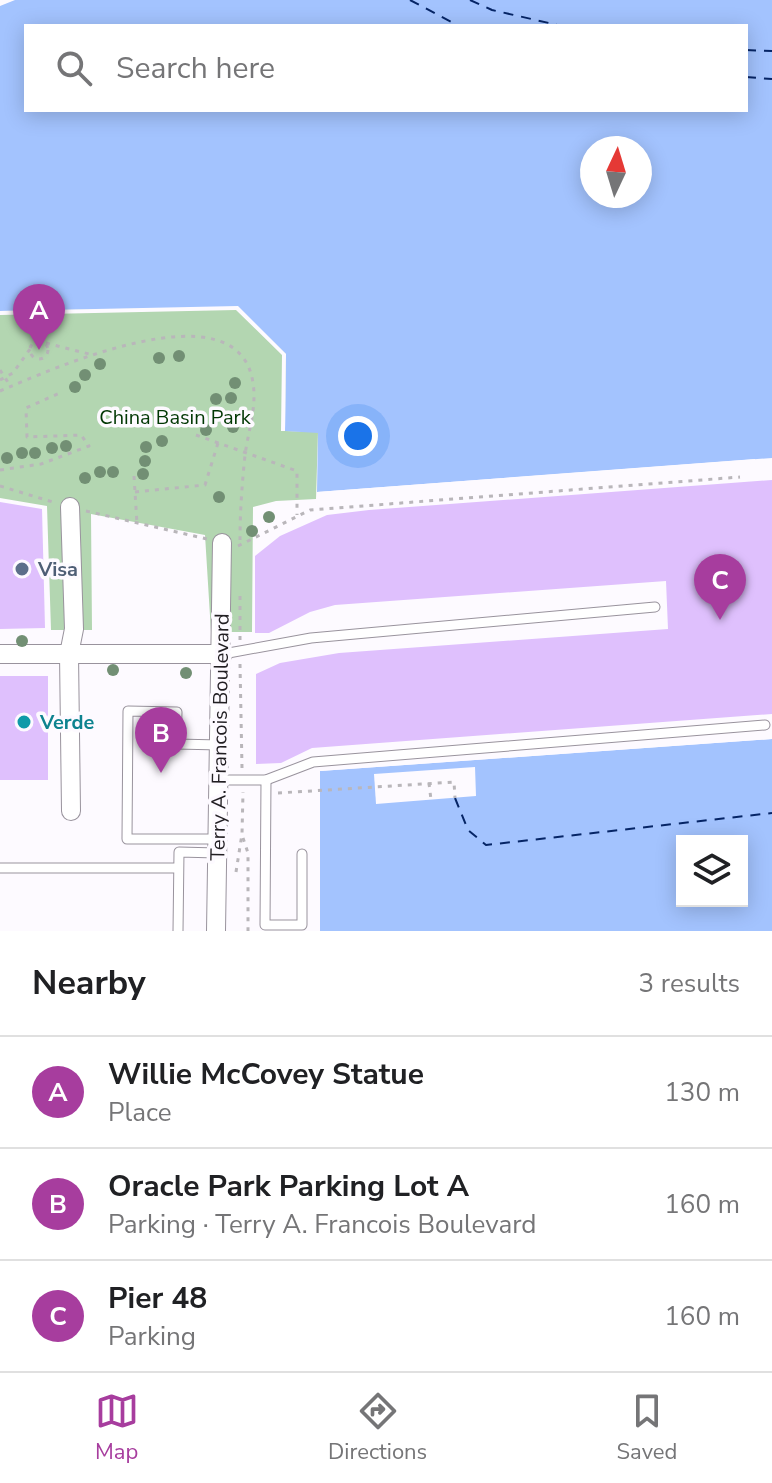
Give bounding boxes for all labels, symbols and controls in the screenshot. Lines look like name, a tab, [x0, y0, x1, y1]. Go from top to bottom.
search box	[24, 24, 748, 112]
icon: search	[52, 46, 96, 90]
text: Search here	[116, 48, 275, 89]
north arrow	[580, 136, 652, 208]
pin: A	[13, 284, 65, 350]
park label: China Basin Park	[99, 404, 252, 431]
your location	[338, 416, 378, 456]
pin: C	[694, 554, 746, 620]
place label: Visa	[37, 556, 78, 583]
marker: Visa	[13, 560, 31, 578]
street label: Terry A. Francois Boulevard	[204, 613, 236, 861]
pin: B	[135, 707, 187, 773]
place label: Verde	[39, 709, 95, 736]
marker: Verde	[15, 713, 33, 731]
map controls	[676, 835, 748, 907]
button: layers	[676, 835, 748, 907]
text: Nearby	[32, 960, 146, 1006]
text: 3 results	[639, 966, 740, 1001]
text: Willie McCovey Statue	[108, 1054, 424, 1095]
text: A	[48, 1075, 68, 1110]
text: 130 m	[664, 1075, 740, 1110]
text: Place	[108, 1095, 172, 1130]
text: Oracle Park Parking Lot A	[108, 1166, 469, 1207]
text: B	[49, 1187, 67, 1222]
text: 160 m	[664, 1187, 740, 1222]
text: Parking · Terry A. Francois Boulevard	[108, 1207, 537, 1242]
text: Pier 48	[108, 1278, 207, 1319]
text: C	[49, 1299, 67, 1334]
text: 160 m	[664, 1299, 740, 1334]
text: Parking	[108, 1319, 196, 1354]
tab: Map	[95, 1389, 139, 1467]
tab: Directions	[328, 1389, 427, 1467]
tab: Saved	[617, 1389, 677, 1467]

